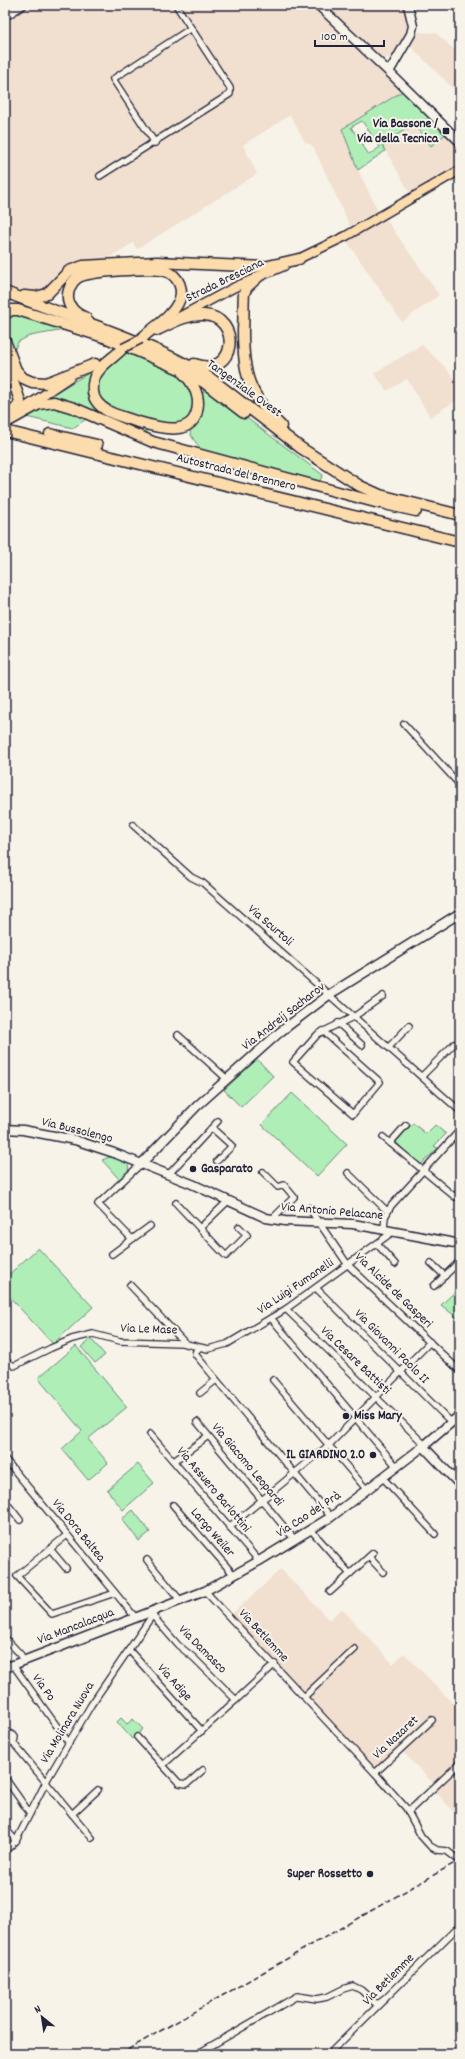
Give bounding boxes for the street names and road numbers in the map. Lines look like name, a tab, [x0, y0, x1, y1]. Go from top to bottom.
street label: Strada Bresciana	[183, 254, 268, 308]
street label: Tangenziale Ovest	[202, 355, 286, 423]
street label: Autostrada del Brennero	[174, 449, 298, 497]
street label: Via Scurtoli	[243, 901, 298, 952]
street label: Via Andreij Sacharov	[238, 978, 330, 1056]
street label: Via Bussolengo	[40, 1113, 115, 1149]
street label: Via Antonio Pelacane	[280, 1198, 384, 1226]
street label: Via Alcide de Gasperi	[350, 1249, 437, 1334]
street label: Via Luigi Fumanelli	[254, 1254, 339, 1320]
street label: Via Giovanni Paolo II	[349, 1305, 433, 1389]
street label: Via Le Mase	[120, 1320, 178, 1340]
street label: Via Cesare Battisti	[315, 1322, 395, 1400]
street label: Via Giacomo Leopardi	[206, 1419, 288, 1511]
street label: Via Assuero Barlottini	[171, 1443, 255, 1538]
street label: Via Cao del Prà	[273, 1487, 346, 1543]
street label: Via Dora Baltea	[47, 1495, 110, 1567]
street label: Largo Weiler	[185, 1504, 239, 1562]
street label: Via Mancalacqua	[35, 1603, 118, 1650]
street label: Via Betlemme	[233, 1605, 293, 1667]
street label: Via Damasco	[173, 1621, 231, 1679]
street label: Via Adige	[152, 1660, 196, 1706]
street label: Via Po	[27, 1671, 59, 1706]
street label: Via Molinara Nuova	[36, 1678, 100, 1767]
street label: Via Nazaret	[369, 1712, 423, 1764]
street label: Via Betlemme	[359, 1949, 420, 2010]

